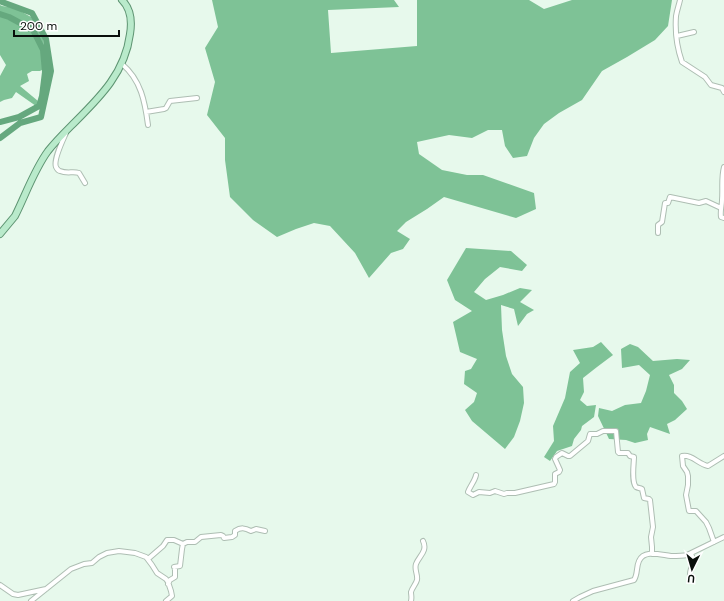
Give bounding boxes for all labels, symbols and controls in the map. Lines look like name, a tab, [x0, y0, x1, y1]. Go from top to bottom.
scale bar	[14, 12, 119, 38]
text: 200 m	[20, 18, 57, 34]
north arrow	[672, 549, 712, 589]
text: U	[687, 572, 695, 586]

